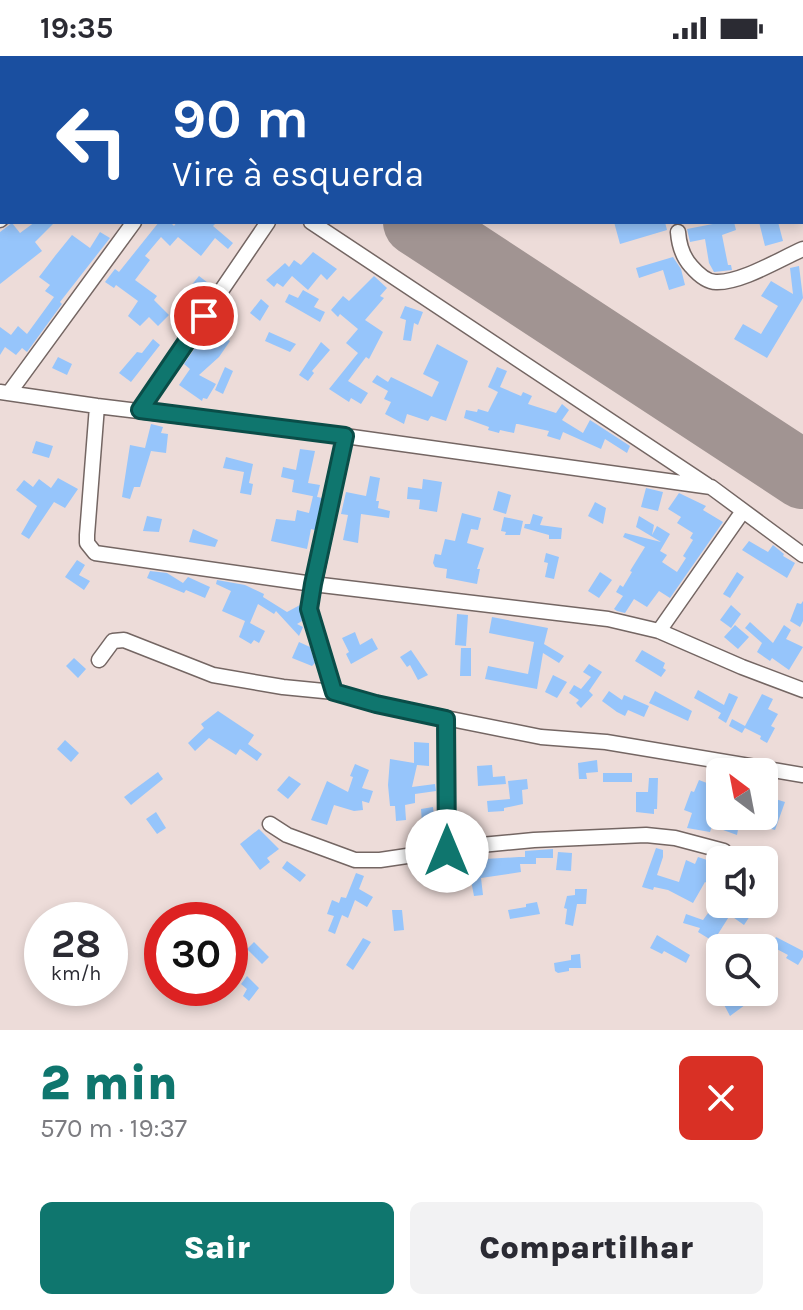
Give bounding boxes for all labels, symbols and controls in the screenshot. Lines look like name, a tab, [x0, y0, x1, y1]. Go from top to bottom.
text: 19:35	[40, 10, 113, 46]
text: 90 m	[172, 86, 309, 151]
icon: left	[40, 88, 144, 192]
text: Vire à esquerda	[172, 153, 424, 195]
pin	[170, 282, 238, 350]
icon: arrive	[182, 294, 226, 338]
north arrow	[706, 758, 778, 830]
map controls	[706, 758, 778, 1006]
position arrow	[405, 809, 489, 893]
button: sound	[706, 846, 778, 918]
speed limit sign: 30	[144, 902, 248, 1006]
text: 28	[51, 920, 101, 967]
button: search	[706, 934, 778, 1006]
text: km/h	[51, 962, 101, 985]
text: 2 min	[40, 1055, 178, 1111]
button: close	[679, 1056, 763, 1140]
text: 570 m · 19:37	[40, 1113, 187, 1144]
button: Sair	[40, 1202, 394, 1294]
button: Compartilhar	[410, 1202, 763, 1294]

